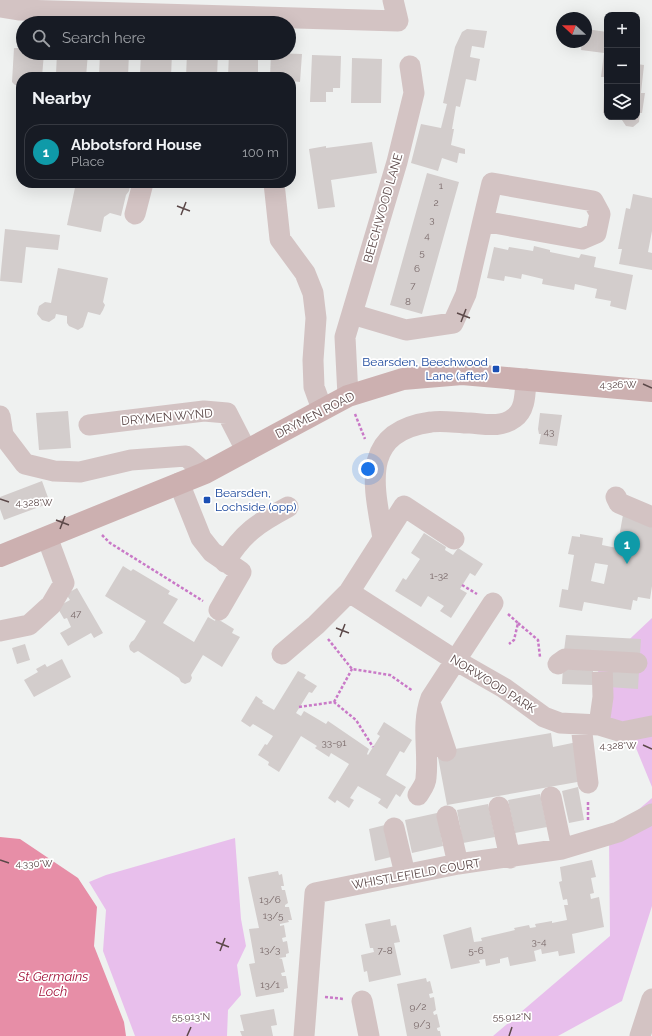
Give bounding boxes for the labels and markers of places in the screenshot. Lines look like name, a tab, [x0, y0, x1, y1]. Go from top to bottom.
place label: Bearsden, Beechwood Lane (after)	[362, 355, 488, 383]
marker: Bearsden, Beechwood Lane (after)	[491, 364, 501, 374]
place label: Bearsden, Lochside (opp)	[215, 486, 296, 514]
marker: Bearsden, Lochside (opp)	[202, 495, 212, 505]
pin: 1	[614, 531, 640, 564]

